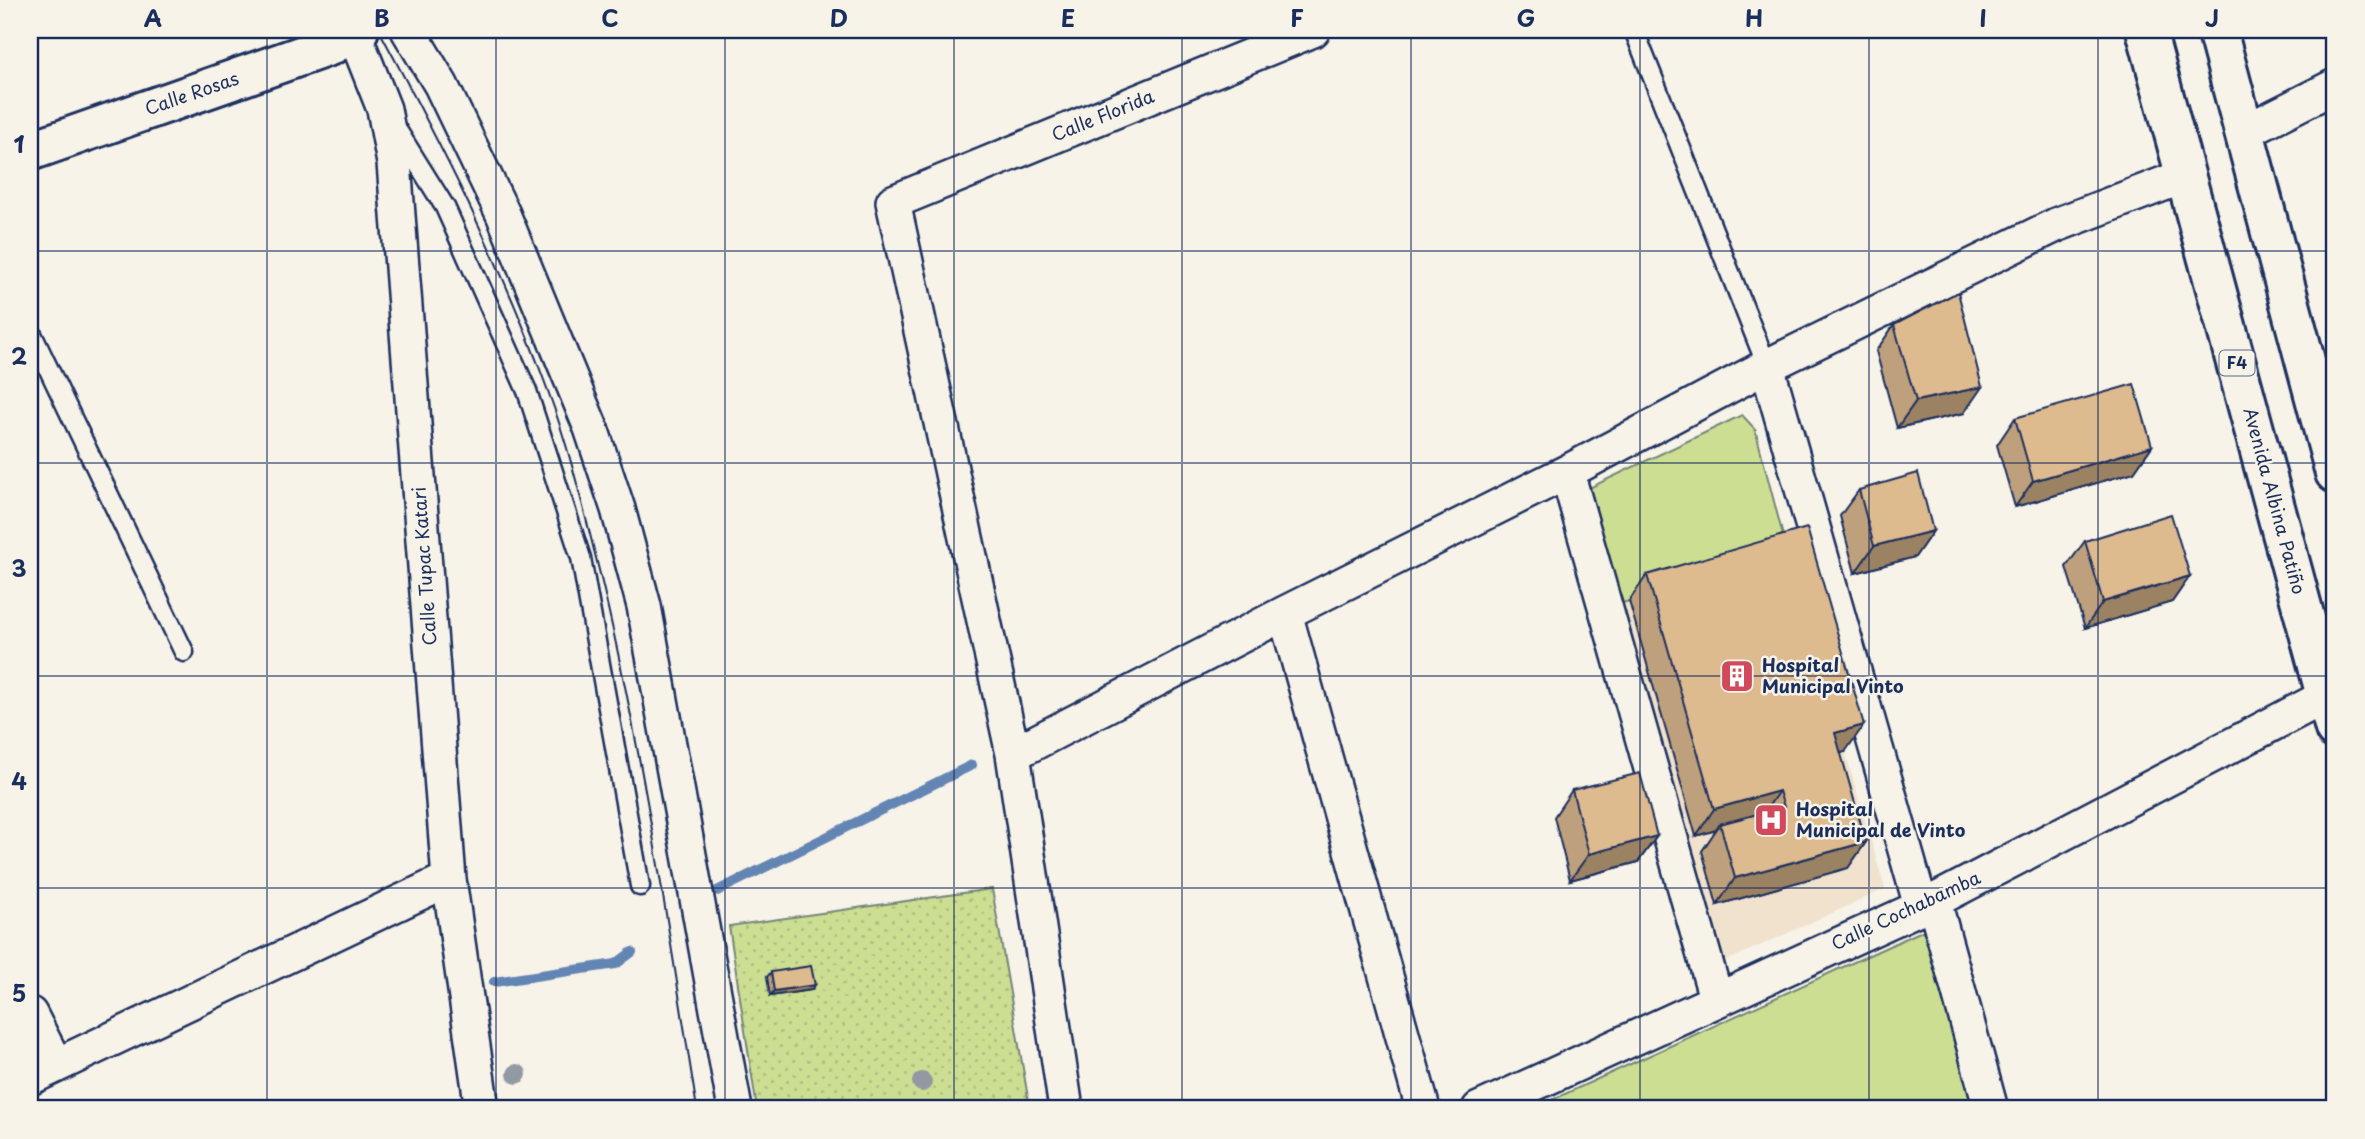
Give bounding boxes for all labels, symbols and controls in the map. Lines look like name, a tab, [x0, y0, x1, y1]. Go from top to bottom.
text: A	[144, 0, 162, 35]
text: B	[374, 0, 390, 35]
text: C	[601, 0, 619, 35]
text: D	[830, 0, 848, 35]
text: E	[1061, 0, 1075, 35]
text: F	[1290, 0, 1304, 35]
text: G	[1517, 0, 1535, 35]
text: H	[1745, 0, 1763, 35]
text: I	[1979, 0, 1987, 35]
text: J	[2205, 0, 2219, 35]
street label: Calle Rosas	[141, 64, 242, 121]
street label: Calle Florida	[1047, 82, 1158, 147]
text: 1	[14, 126, 25, 161]
text: 2	[11, 338, 27, 373]
road number: F4	[2220, 350, 2254, 376]
street label: Avenida Albina Patiño	[2238, 404, 2313, 597]
street label: Calle Tupac Katari	[404, 486, 443, 646]
text: 3	[11, 550, 27, 585]
place label: Hospital Municipal Vinto	[1762, 651, 1904, 699]
building icon: Hospital Municipal Vinto	[1718, 657, 1756, 695]
text: 4	[11, 763, 27, 798]
place label: Hospital Municipal de Vinto	[1796, 795, 1966, 843]
hospital icon: Hospital Municipal de Vinto	[1752, 801, 1790, 839]
street label: Calle Cochabamba	[1826, 863, 1985, 956]
text: 5	[12, 975, 26, 1010]

